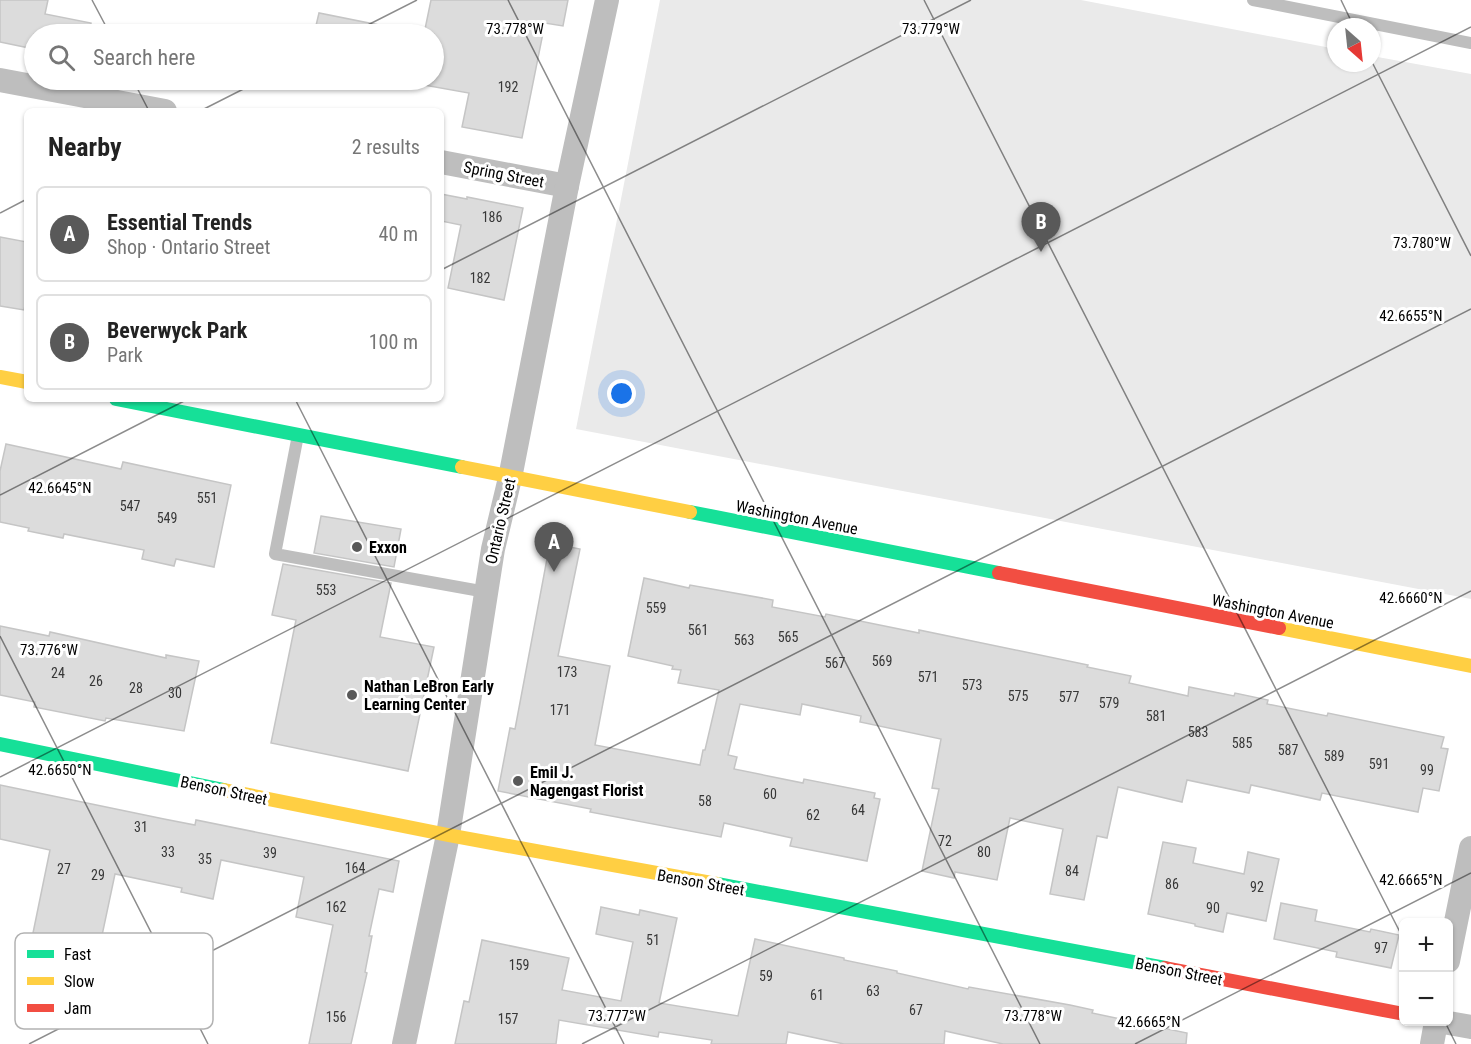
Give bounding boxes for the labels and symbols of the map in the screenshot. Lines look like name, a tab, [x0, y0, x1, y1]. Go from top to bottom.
north arrow	[1327, 18, 1381, 72]
text: 73.778°W	[486, 20, 545, 38]
text: 73.779°W	[902, 20, 961, 38]
house number: 192	[498, 79, 518, 95]
street label: Spring Street	[462, 157, 546, 192]
pin: B	[1022, 202, 1060, 252]
house number: 186	[482, 209, 502, 225]
text: 73.780°W	[1393, 234, 1452, 252]
house number: 182	[470, 270, 490, 286]
text: 42.6655°N	[1379, 307, 1443, 325]
your location	[607, 379, 636, 408]
street label: Ontario Street	[481, 476, 520, 566]
text: 42.6645°N	[28, 479, 92, 497]
house number: 551	[197, 490, 217, 506]
street label: Washington Avenue	[734, 496, 860, 539]
house number: 547	[120, 498, 140, 514]
house number: 549	[157, 510, 177, 526]
pin: A	[534, 522, 574, 572]
place label: Exxon	[369, 538, 407, 557]
marker: Exxon	[350, 540, 364, 554]
house number: 553	[316, 582, 336, 598]
text: 42.6660°N	[1379, 589, 1443, 607]
street label: Washington Avenue	[1210, 590, 1336, 633]
house number: 559	[646, 600, 666, 616]
house number: 561	[688, 622, 708, 638]
house number: 565	[778, 629, 798, 645]
house number: 563	[734, 632, 754, 648]
text: 73.776°W	[20, 641, 79, 659]
house number: 569	[872, 653, 892, 669]
house number: 567	[825, 655, 845, 671]
house number: 173	[557, 664, 577, 680]
house number: 24	[51, 665, 65, 681]
house number: 571	[918, 669, 938, 685]
house number: 26	[89, 673, 103, 689]
place label: Nathan LeBron Early Learning Center	[364, 677, 494, 714]
house number: 573	[962, 677, 982, 693]
house number: 28	[129, 680, 143, 696]
house number: 30	[168, 685, 182, 701]
marker: Nathan LeBron Early Learning Center	[345, 688, 359, 702]
house number: 575	[1008, 688, 1028, 704]
house number: 577	[1059, 689, 1079, 705]
house number: 579	[1099, 695, 1119, 711]
house number: 171	[550, 702, 570, 718]
house number: 581	[1146, 708, 1166, 724]
house number: 583	[1188, 724, 1208, 740]
house number: 585	[1232, 735, 1252, 751]
house number: 587	[1278, 742, 1298, 758]
house number: 589	[1324, 748, 1344, 764]
house number: 591	[1369, 756, 1389, 772]
text: 42.6650°N	[28, 761, 92, 779]
house number: 99	[1420, 762, 1434, 778]
place label: Emil J. Nagengast Florist	[530, 763, 644, 800]
street label: Benson Street	[179, 772, 269, 809]
marker: Emil J. Nagengast Florist	[511, 774, 525, 788]
house number: 60	[763, 786, 777, 802]
house number: 58	[698, 793, 712, 809]
house number: 64	[851, 802, 865, 818]
house number: 62	[806, 807, 820, 823]
house number: 31	[134, 819, 148, 835]
house number: 72	[938, 833, 952, 849]
house number: 33	[161, 844, 175, 860]
house number: 80	[977, 844, 991, 860]
house number: 39	[263, 845, 277, 861]
house number: 35	[198, 851, 212, 867]
house number: 164	[345, 860, 365, 876]
house number: 27	[57, 861, 71, 877]
house number: 84	[1065, 863, 1079, 879]
street label: Benson Street	[656, 865, 746, 900]
house number: 29	[91, 867, 105, 883]
text: 42.6665°N	[1379, 871, 1443, 889]
house number: 86	[1165, 876, 1179, 892]
house number: 92	[1250, 879, 1264, 895]
house number: 162	[326, 899, 346, 915]
house number: 90	[1206, 900, 1220, 916]
house number: 51	[646, 932, 660, 948]
legend	[15, 933, 213, 1029]
house number: 97	[1374, 940, 1388, 956]
text: Fast	[64, 945, 91, 964]
street label: Benson Street	[1134, 954, 1224, 989]
house number: 159	[509, 957, 529, 973]
house number: 59	[759, 968, 773, 984]
text: Slow	[64, 972, 94, 991]
house number: 63	[866, 983, 880, 999]
house number: 61	[810, 987, 824, 1003]
text: Jam	[64, 999, 91, 1018]
house number: 67	[909, 1002, 923, 1018]
text: 73.777°W	[588, 1007, 647, 1025]
text: 73.778°W	[1004, 1007, 1063, 1025]
house number: 156	[326, 1009, 346, 1025]
house number: 157	[498, 1011, 518, 1027]
text: 42.6665°N	[1117, 1013, 1181, 1031]

